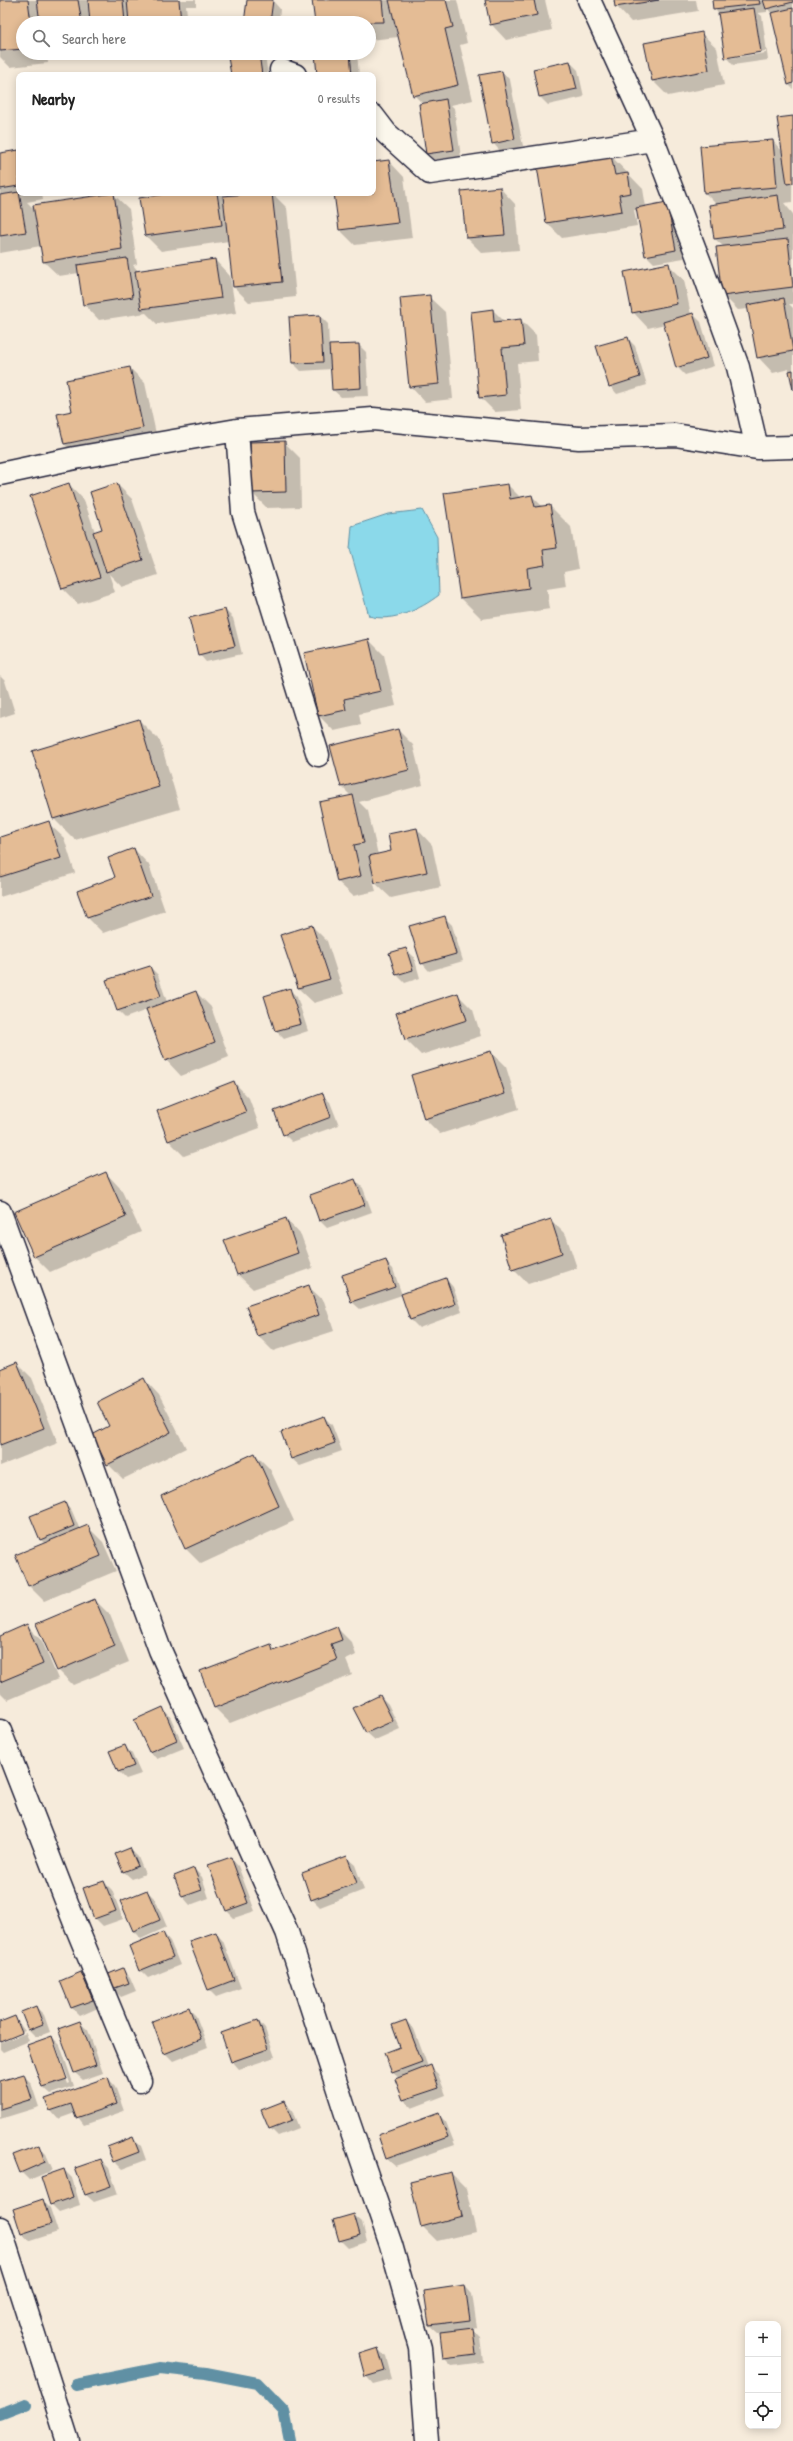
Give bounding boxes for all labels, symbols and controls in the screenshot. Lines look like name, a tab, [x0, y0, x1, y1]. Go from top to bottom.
search box	[16, 16, 376, 60]
icon: search	[30, 27, 52, 49]
text: Search here	[62, 28, 126, 49]
text: Nearby	[32, 87, 75, 110]
text: 0 results	[318, 89, 360, 107]
map controls	[745, 2321, 781, 2429]
button: +	[745, 2321, 781, 2357]
button: −	[745, 2357, 781, 2393]
button: locate	[745, 2393, 781, 2429]

